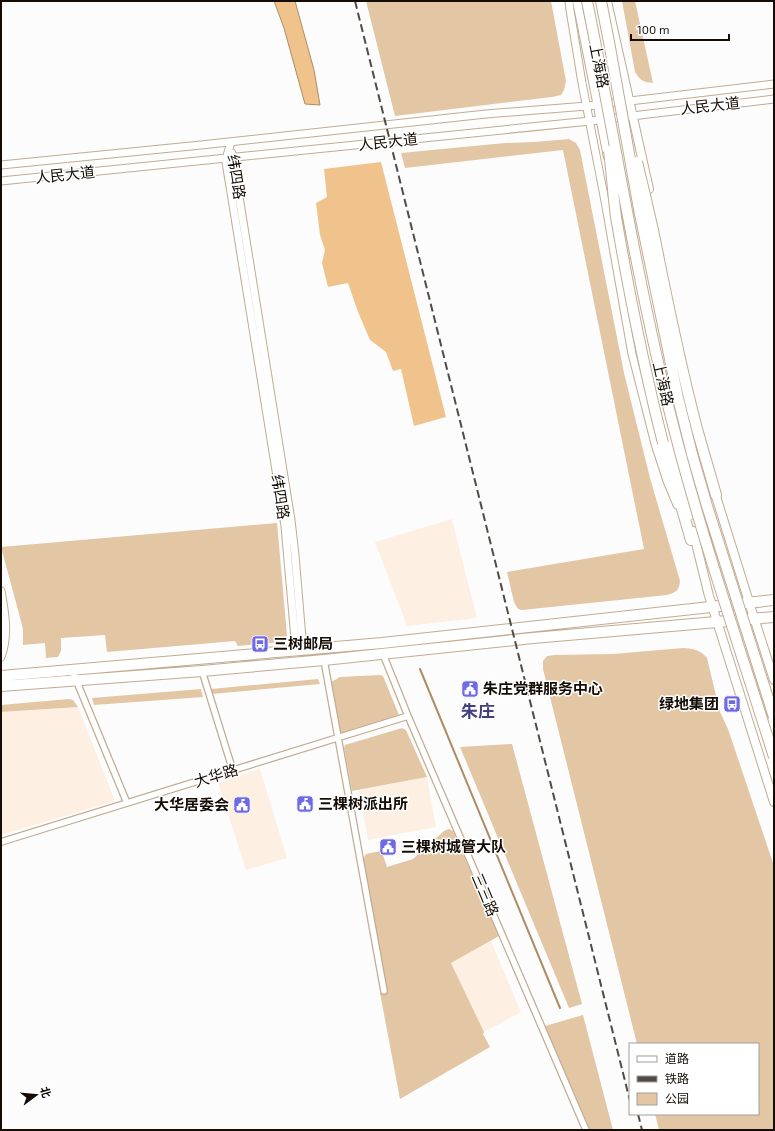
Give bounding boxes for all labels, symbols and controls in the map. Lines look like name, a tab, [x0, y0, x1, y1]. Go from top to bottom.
scale bar	[631, 16, 729, 42]
text: 100 m	[637, 22, 669, 36]
street label: 上海路	[587, 42, 613, 90]
street label: 人民大道	[679, 93, 741, 117]
street label: 人民大道	[357, 129, 419, 153]
street label: 纬四路	[225, 153, 249, 200]
street label: 人民大道	[34, 162, 96, 186]
street label: 上海路	[650, 360, 678, 408]
street label: 纬四路	[269, 473, 293, 520]
bus stop icon: 三树邮局	[250, 634, 270, 654]
place label: 三树邮局	[273, 634, 333, 652]
public building icon: 朱庄党群服务中心	[460, 679, 480, 699]
place label: 朱庄党群服务中心	[483, 679, 603, 697]
place label: 绿地集团	[659, 694, 719, 712]
bus stop icon: 绿地集团	[722, 694, 742, 714]
district label: 朱庄	[461, 700, 495, 720]
street label: 大华路	[192, 760, 240, 790]
public building icon: 三棵树派出所	[295, 794, 315, 814]
place label: 三棵树派出所	[318, 794, 408, 812]
place label: 大华居委会	[154, 795, 229, 813]
public building icon: 大华居委会	[232, 795, 252, 815]
public building icon: 三棵树城管大队	[378, 837, 398, 857]
place label: 三棵树城管大队	[401, 837, 506, 855]
street label: 三三路	[469, 870, 503, 919]
legend	[629, 1043, 759, 1115]
text: 道路	[665, 1051, 689, 1065]
text: 铁路	[665, 1071, 689, 1085]
north arrow	[16, 1075, 56, 1115]
text: 北	[38, 1085, 54, 1099]
text: 公园	[665, 1091, 689, 1105]

